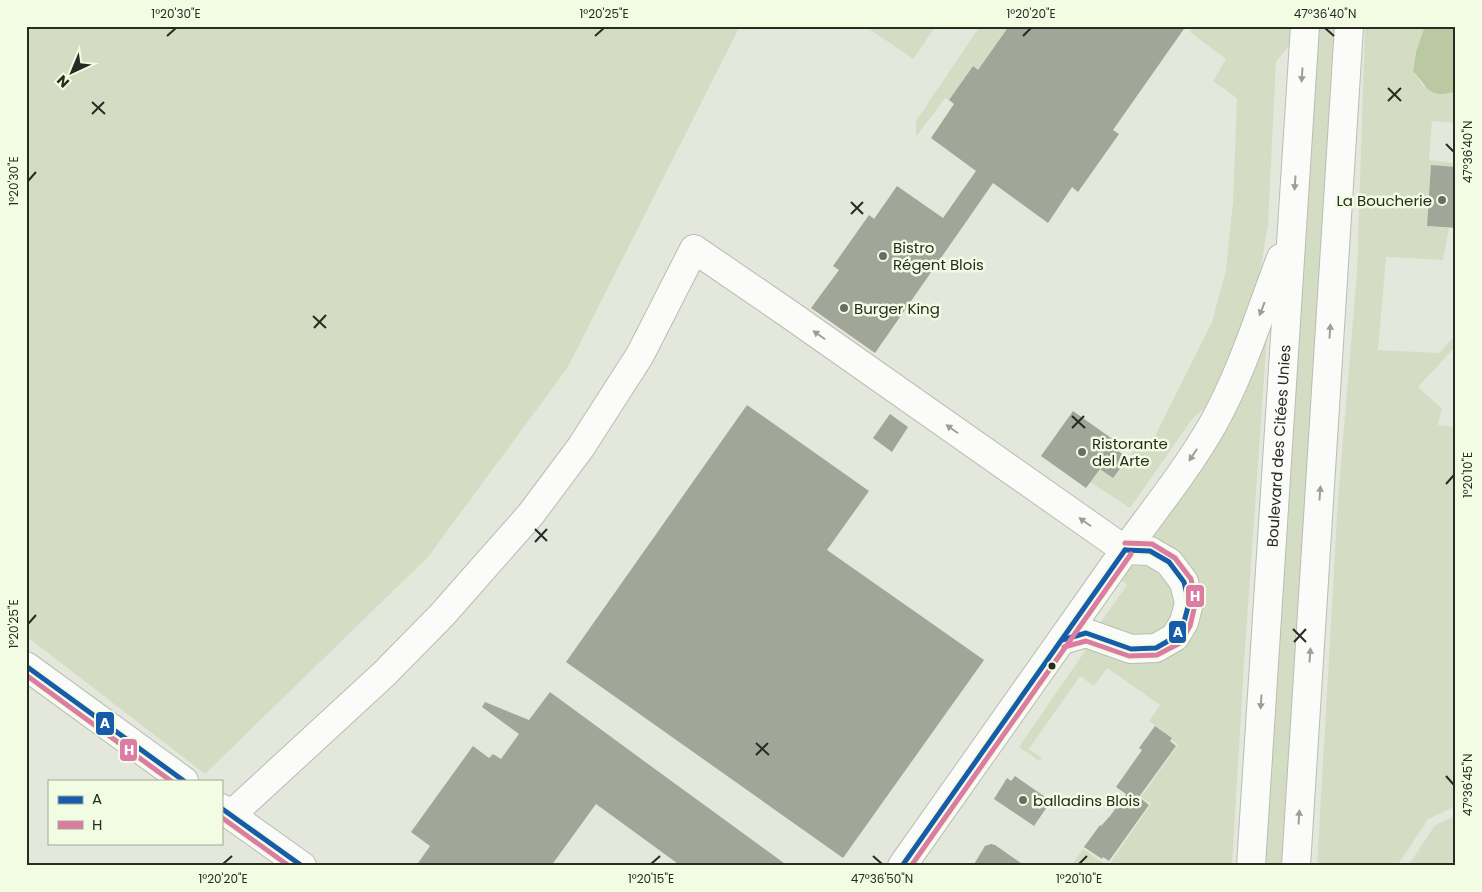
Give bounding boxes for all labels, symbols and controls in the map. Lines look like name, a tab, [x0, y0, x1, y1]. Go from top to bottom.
text: 1°20'30"E	[151, 5, 201, 22]
text: 1°20'25"E	[579, 5, 629, 22]
text: 1°20'20"E	[1006, 5, 1056, 22]
text: 47°36'40"N	[1294, 5, 1356, 22]
north arrow	[48, 48, 98, 98]
one-way arrow	[1298, 67, 1306, 83]
text: N	[52, 71, 74, 92]
text: 47°36'40"N	[1459, 121, 1476, 183]
text: 1°20'30"E	[5, 156, 22, 206]
one-way arrow	[1290, 175, 1298, 191]
place label: La Boucherie	[1336, 190, 1432, 211]
marker: La Boucherie	[1436, 194, 1448, 206]
place label: Bistro Régent Blois	[893, 237, 984, 275]
marker: Bistro Régent Blois	[877, 250, 889, 262]
place label: Burger King	[854, 298, 940, 319]
marker: Burger King	[838, 302, 850, 314]
one-way arrow	[1258, 302, 1266, 317]
one-way arrow	[1327, 322, 1335, 338]
one-way arrow	[812, 330, 826, 340]
street label: Boulevard des Citées Unies	[1261, 344, 1295, 548]
one-way arrow	[945, 424, 958, 434]
place label: Ristorante del Arte	[1092, 433, 1168, 471]
marker: Ristorante del Arte	[1076, 446, 1088, 458]
one-way arrow	[1188, 449, 1197, 462]
text: 1°20'10"E	[1459, 452, 1476, 498]
one-way arrow	[1316, 484, 1324, 500]
one-way arrow	[1078, 517, 1092, 527]
line badge: H	[1185, 584, 1205, 608]
text: H	[1190, 586, 1200, 606]
text: 1°20'25"E	[5, 599, 22, 649]
line badge: A	[1168, 620, 1187, 644]
text: A	[1173, 622, 1184, 642]
one-way arrow	[1306, 647, 1314, 663]
unlabelled marker	[1047, 661, 1057, 671]
one-way arrow	[1257, 694, 1265, 710]
line badge: A	[95, 711, 115, 736]
text: A	[100, 713, 111, 733]
line badge: H	[119, 738, 138, 762]
text: H	[124, 740, 134, 760]
text: 47°36'45"N	[1459, 754, 1476, 816]
legend	[48, 780, 222, 844]
text: A	[92, 788, 102, 809]
place label: balladins Blois	[1033, 790, 1140, 811]
marker: balladins Blois	[1017, 794, 1029, 806]
one-way arrow	[1296, 809, 1304, 825]
text: H	[92, 814, 102, 835]
text: 1°20'20"E	[198, 870, 248, 887]
text: 1°20'15"E	[628, 870, 674, 887]
text: 47°36'50"N	[851, 870, 913, 887]
text: 1°20'10"E	[1056, 870, 1102, 887]

